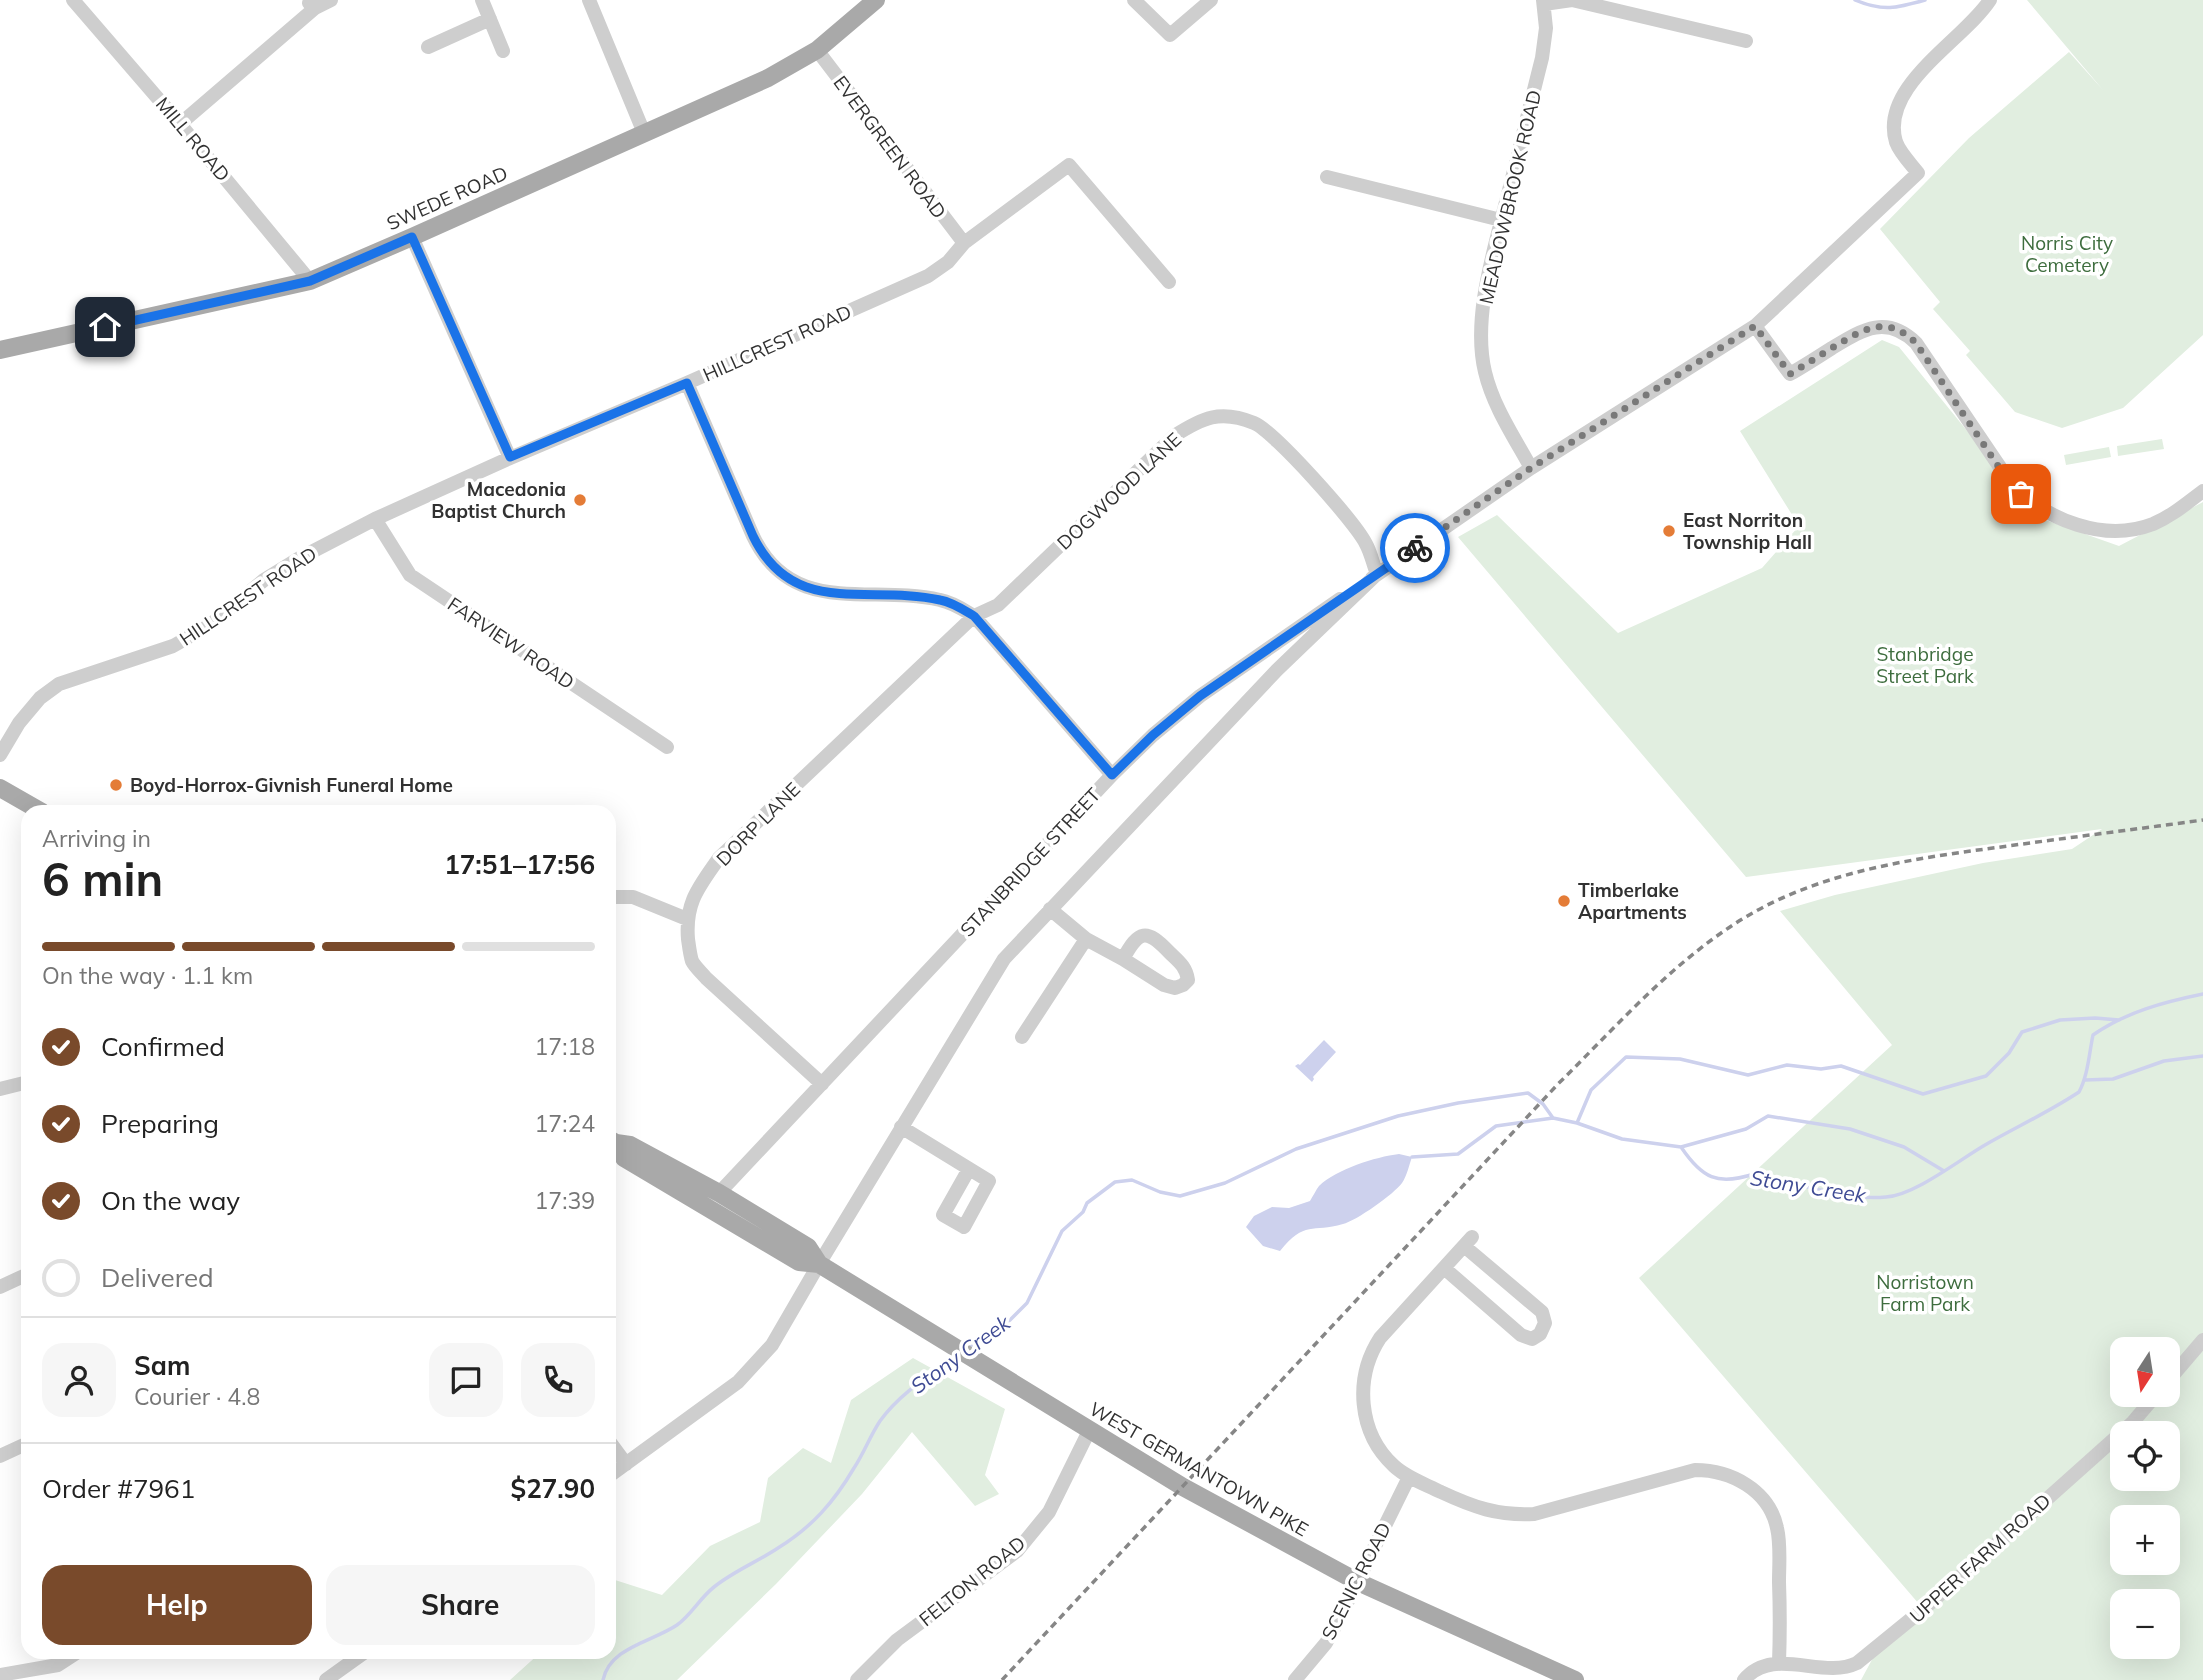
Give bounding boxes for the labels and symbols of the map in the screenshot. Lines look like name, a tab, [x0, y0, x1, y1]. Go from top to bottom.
street label: EVERGREEN ROAD	[828, 71, 952, 223]
street label: MEADOWBROOK ROAD	[1474, 88, 1546, 306]
street label: MILL ROAD	[151, 92, 235, 186]
street label: SWEDE ROAD	[383, 161, 511, 235]
park label: Norris City Cemetery	[2021, 231, 2113, 277]
pin	[75, 297, 135, 357]
street label: HILLCREST ROAD	[699, 299, 855, 387]
street label: DOGWOOD LANE	[1052, 427, 1186, 555]
pin	[1991, 464, 2051, 524]
place label: Macedonia Baptist Church	[431, 477, 566, 523]
marker: Macedonia Baptist Church	[572, 492, 588, 508]
place label: East Norriton Township Hall	[1683, 508, 1812, 554]
courier	[1380, 513, 1450, 583]
marker: East Norriton Township Hall	[1661, 523, 1677, 539]
street label: HILLCREST ROAD	[175, 541, 321, 651]
street label: FARVIEW ROAD	[443, 592, 579, 694]
park label: Stanbridge Street Park	[1876, 642, 1974, 688]
place label: Boyd-Horrox-Givnish Funeral Home	[130, 773, 453, 797]
marker: Boyd-Horrox-Givnish Funeral Home	[108, 777, 124, 793]
street label: DORP LANE	[711, 777, 805, 871]
street label: STANBRIDGE STREET	[955, 782, 1106, 941]
place label: Timberlake Apartments	[1578, 878, 1687, 924]
marker: Timberlake Apartments	[1556, 893, 1572, 909]
water label: Stony Creek	[1748, 1164, 1869, 1208]
park label: Norristown Farm Park	[1876, 1270, 1974, 1316]
water label: Stony Creek	[905, 1309, 1016, 1399]
north arrow	[2110, 1337, 2180, 1407]
street label: WEST GERMANTOWN PIKE	[1085, 1396, 1313, 1542]
street label: UPPER FARM ROAD	[1905, 1488, 2055, 1628]
street label: SCENIC ROAD	[1316, 1518, 1396, 1644]
street label: FELTON ROAD	[914, 1531, 1030, 1631]

